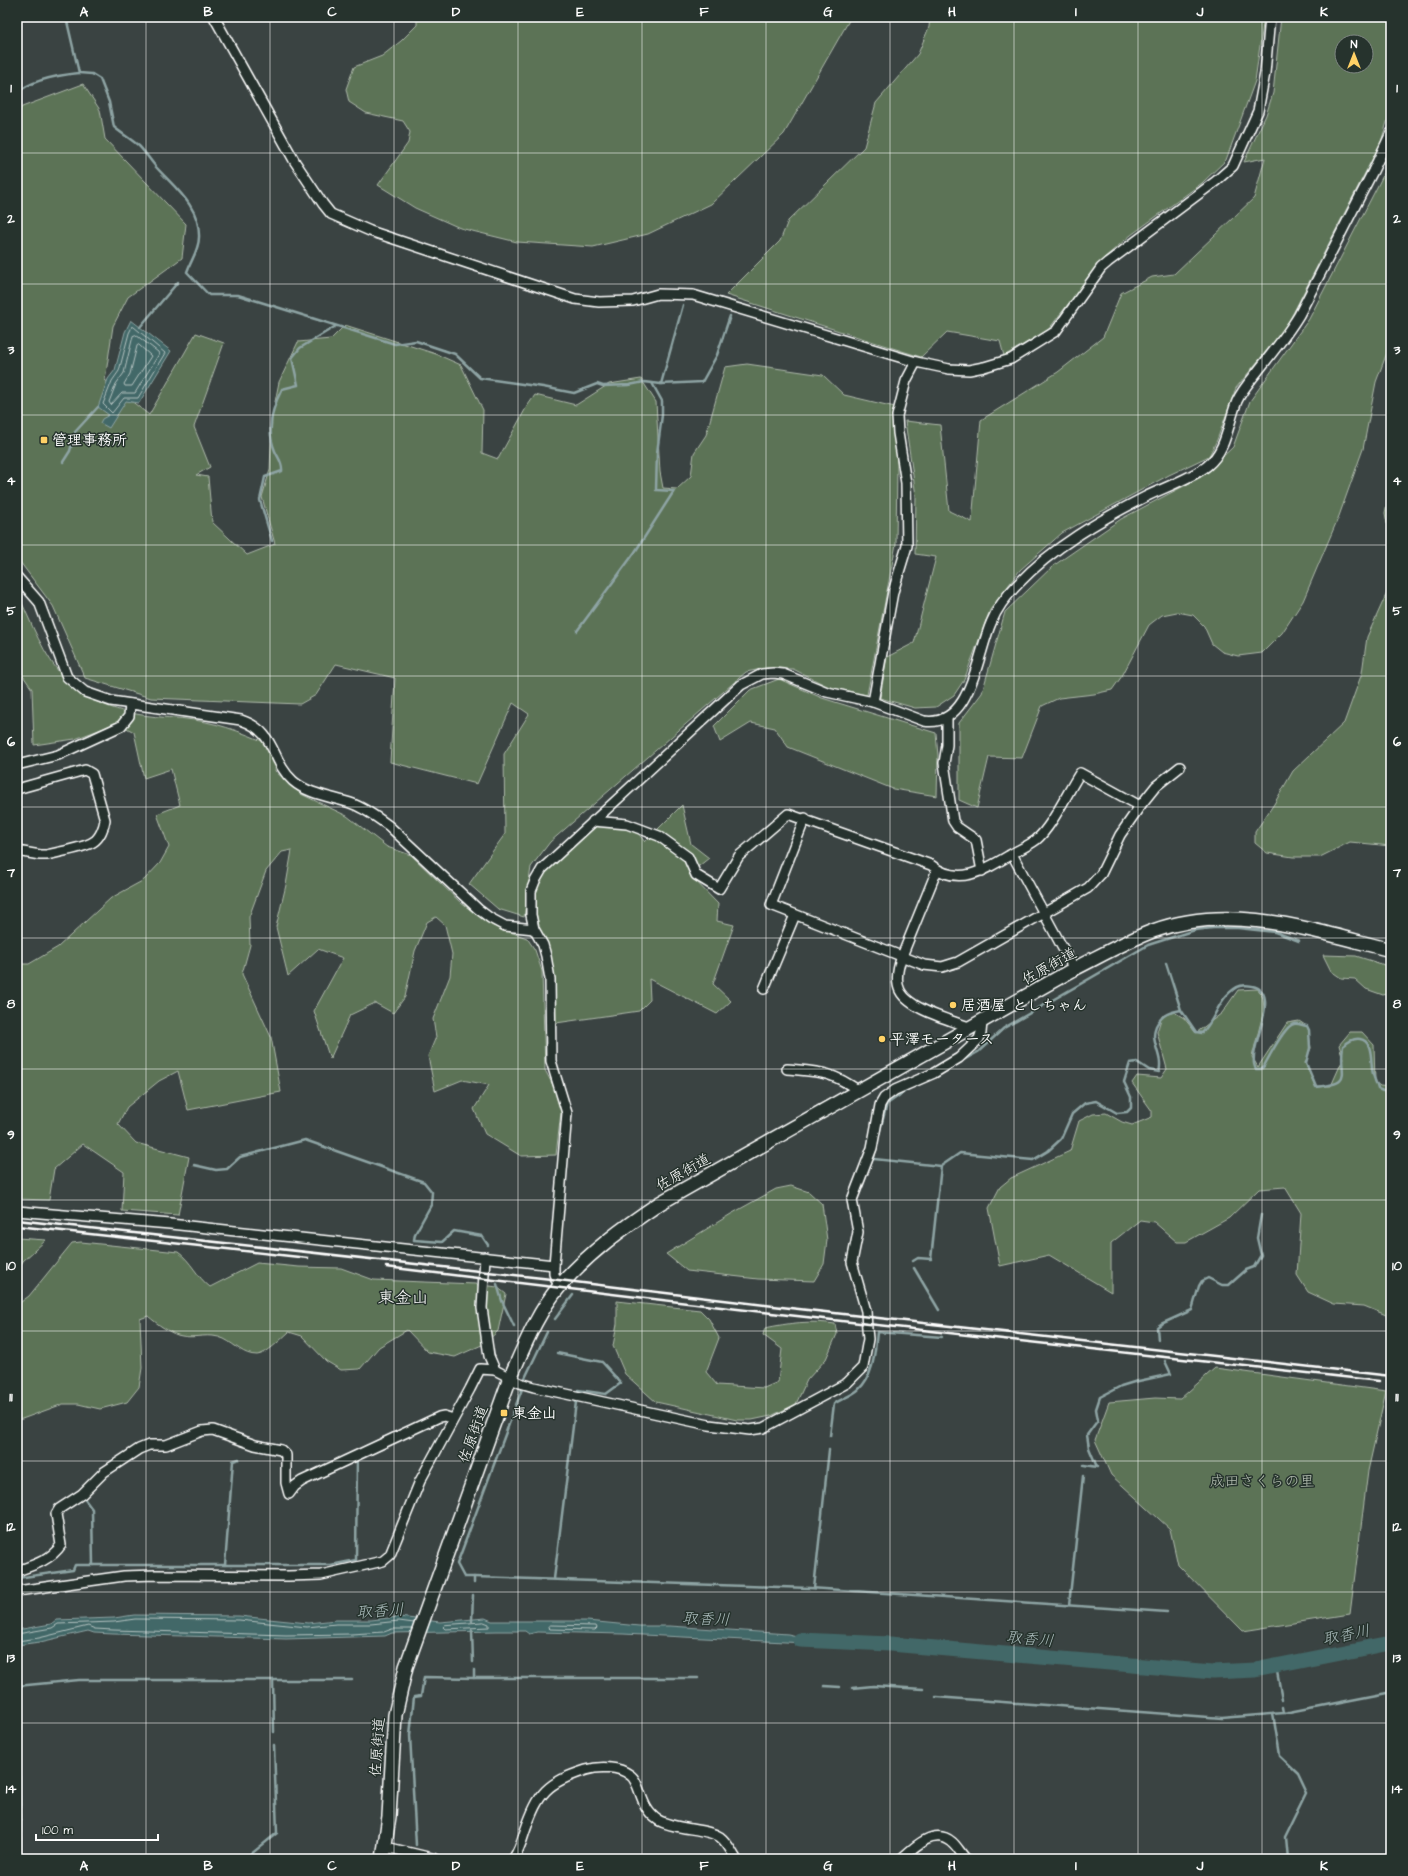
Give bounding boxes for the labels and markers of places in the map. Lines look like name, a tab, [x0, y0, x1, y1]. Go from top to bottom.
place label: 管理事務所	[52, 430, 127, 451]
marker: 管理事務所	[39, 435, 49, 445]
place label: 居酒屋 としちゃん	[961, 995, 1087, 1016]
marker: 居酒屋 としちゃん	[948, 1000, 958, 1010]
place label: 平澤モータース	[890, 1029, 994, 1050]
marker: 平澤モータース	[877, 1034, 887, 1044]
place label: 東金山	[512, 1403, 557, 1424]
marker: 東金山	[499, 1408, 509, 1418]

